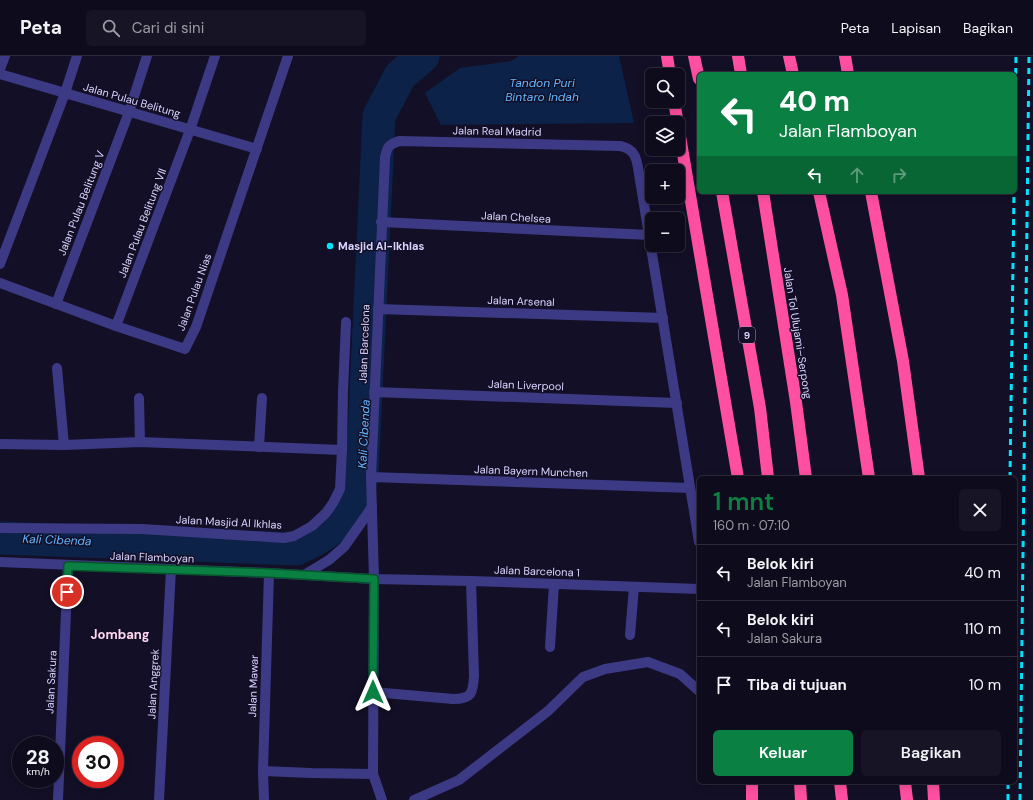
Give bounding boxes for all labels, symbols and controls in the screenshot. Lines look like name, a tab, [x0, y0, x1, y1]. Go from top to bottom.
search box	[86, 10, 366, 46]
text: Peta	[20, 15, 62, 40]
icon: search	[100, 17, 122, 39]
text: Cari di sini	[132, 18, 204, 38]
text: Peta	[841, 19, 869, 37]
text: Lapisan	[891, 19, 941, 37]
text: Bagikan	[963, 19, 1013, 37]
map controls	[645, 68, 685, 252]
button: search	[645, 68, 685, 108]
water label: Tandon Puri Bintaro Indah	[505, 75, 579, 105]
street label: Jalan Pulau Belitung	[82, 79, 182, 121]
text: 40 m	[779, 83, 850, 120]
icon: left	[713, 88, 765, 140]
button: layers	[645, 116, 685, 156]
text: Jalan Flamboyan	[779, 119, 917, 143]
street label: Jalan Real Madrid	[453, 123, 542, 139]
street label: Jalan Pulau Belitung V	[55, 148, 108, 257]
button: +	[645, 164, 685, 204]
icon: left	[804, 164, 826, 186]
icon: ahead	[846, 164, 868, 186]
icon: right	[888, 164, 910, 186]
street label: Jalan Pulau Belitung VII	[115, 166, 169, 280]
street label: Jalan Chelsea	[481, 208, 551, 226]
button: −	[645, 212, 685, 252]
place label: Masjid Al-Ikhlas	[338, 239, 424, 253]
marker: Masjid Al-Ikhlas	[325, 241, 335, 251]
street label: Jalan Pulau Nias	[174, 251, 214, 333]
street label: Jalan Tol Ulujami–Serpong	[781, 266, 815, 400]
street label: Jalan Arsenal	[487, 293, 555, 309]
street label: Jalan Barcelona	[356, 304, 372, 384]
road number: 9	[739, 327, 755, 343]
street label: Jalan Liverpool	[488, 377, 564, 393]
water label: Kali Cibenda	[354, 399, 374, 469]
street label: Jalan Bayern Munchen	[474, 462, 588, 480]
text: 1 mnt	[713, 486, 774, 517]
button: close	[959, 489, 1001, 531]
street label: Jalan Masjid Al Ikhlas	[176, 512, 282, 532]
text: 160 m · 07:10	[713, 517, 790, 534]
water label: Kali Cibenda	[22, 531, 92, 549]
street label: Jalan Flamboyan	[110, 549, 194, 565]
text: Belok kiri	[747, 554, 814, 574]
icon: left	[713, 562, 735, 584]
street label: Jalan Barcelona 1	[494, 563, 580, 579]
text: 40 m	[964, 563, 1001, 583]
text: Jalan Flamboyan	[747, 574, 847, 591]
pin	[50, 575, 84, 609]
icon: arrive	[56, 581, 78, 603]
text: Belok kiri	[747, 610, 814, 630]
icon: left	[713, 618, 735, 640]
text: 110 m	[964, 619, 1001, 639]
district label: Jombang	[90, 626, 150, 643]
text: Jalan Sakura	[747, 630, 822, 647]
street label: Jalan Anggrek	[144, 648, 162, 720]
street label: Jalan Sakura	[42, 650, 60, 714]
street label: Jalan Mawar	[245, 655, 261, 717]
position arrow	[352, 671, 394, 713]
icon: arrive	[713, 674, 735, 696]
text: Tiba di tujuan	[747, 675, 847, 695]
text: 10 m	[969, 675, 1001, 695]
button: Keluar	[713, 730, 853, 776]
button: Bagikan	[861, 730, 1001, 776]
speed limit sign: 30	[72, 736, 124, 788]
text: 28	[26, 744, 50, 770]
text: km/h	[26, 765, 50, 778]

